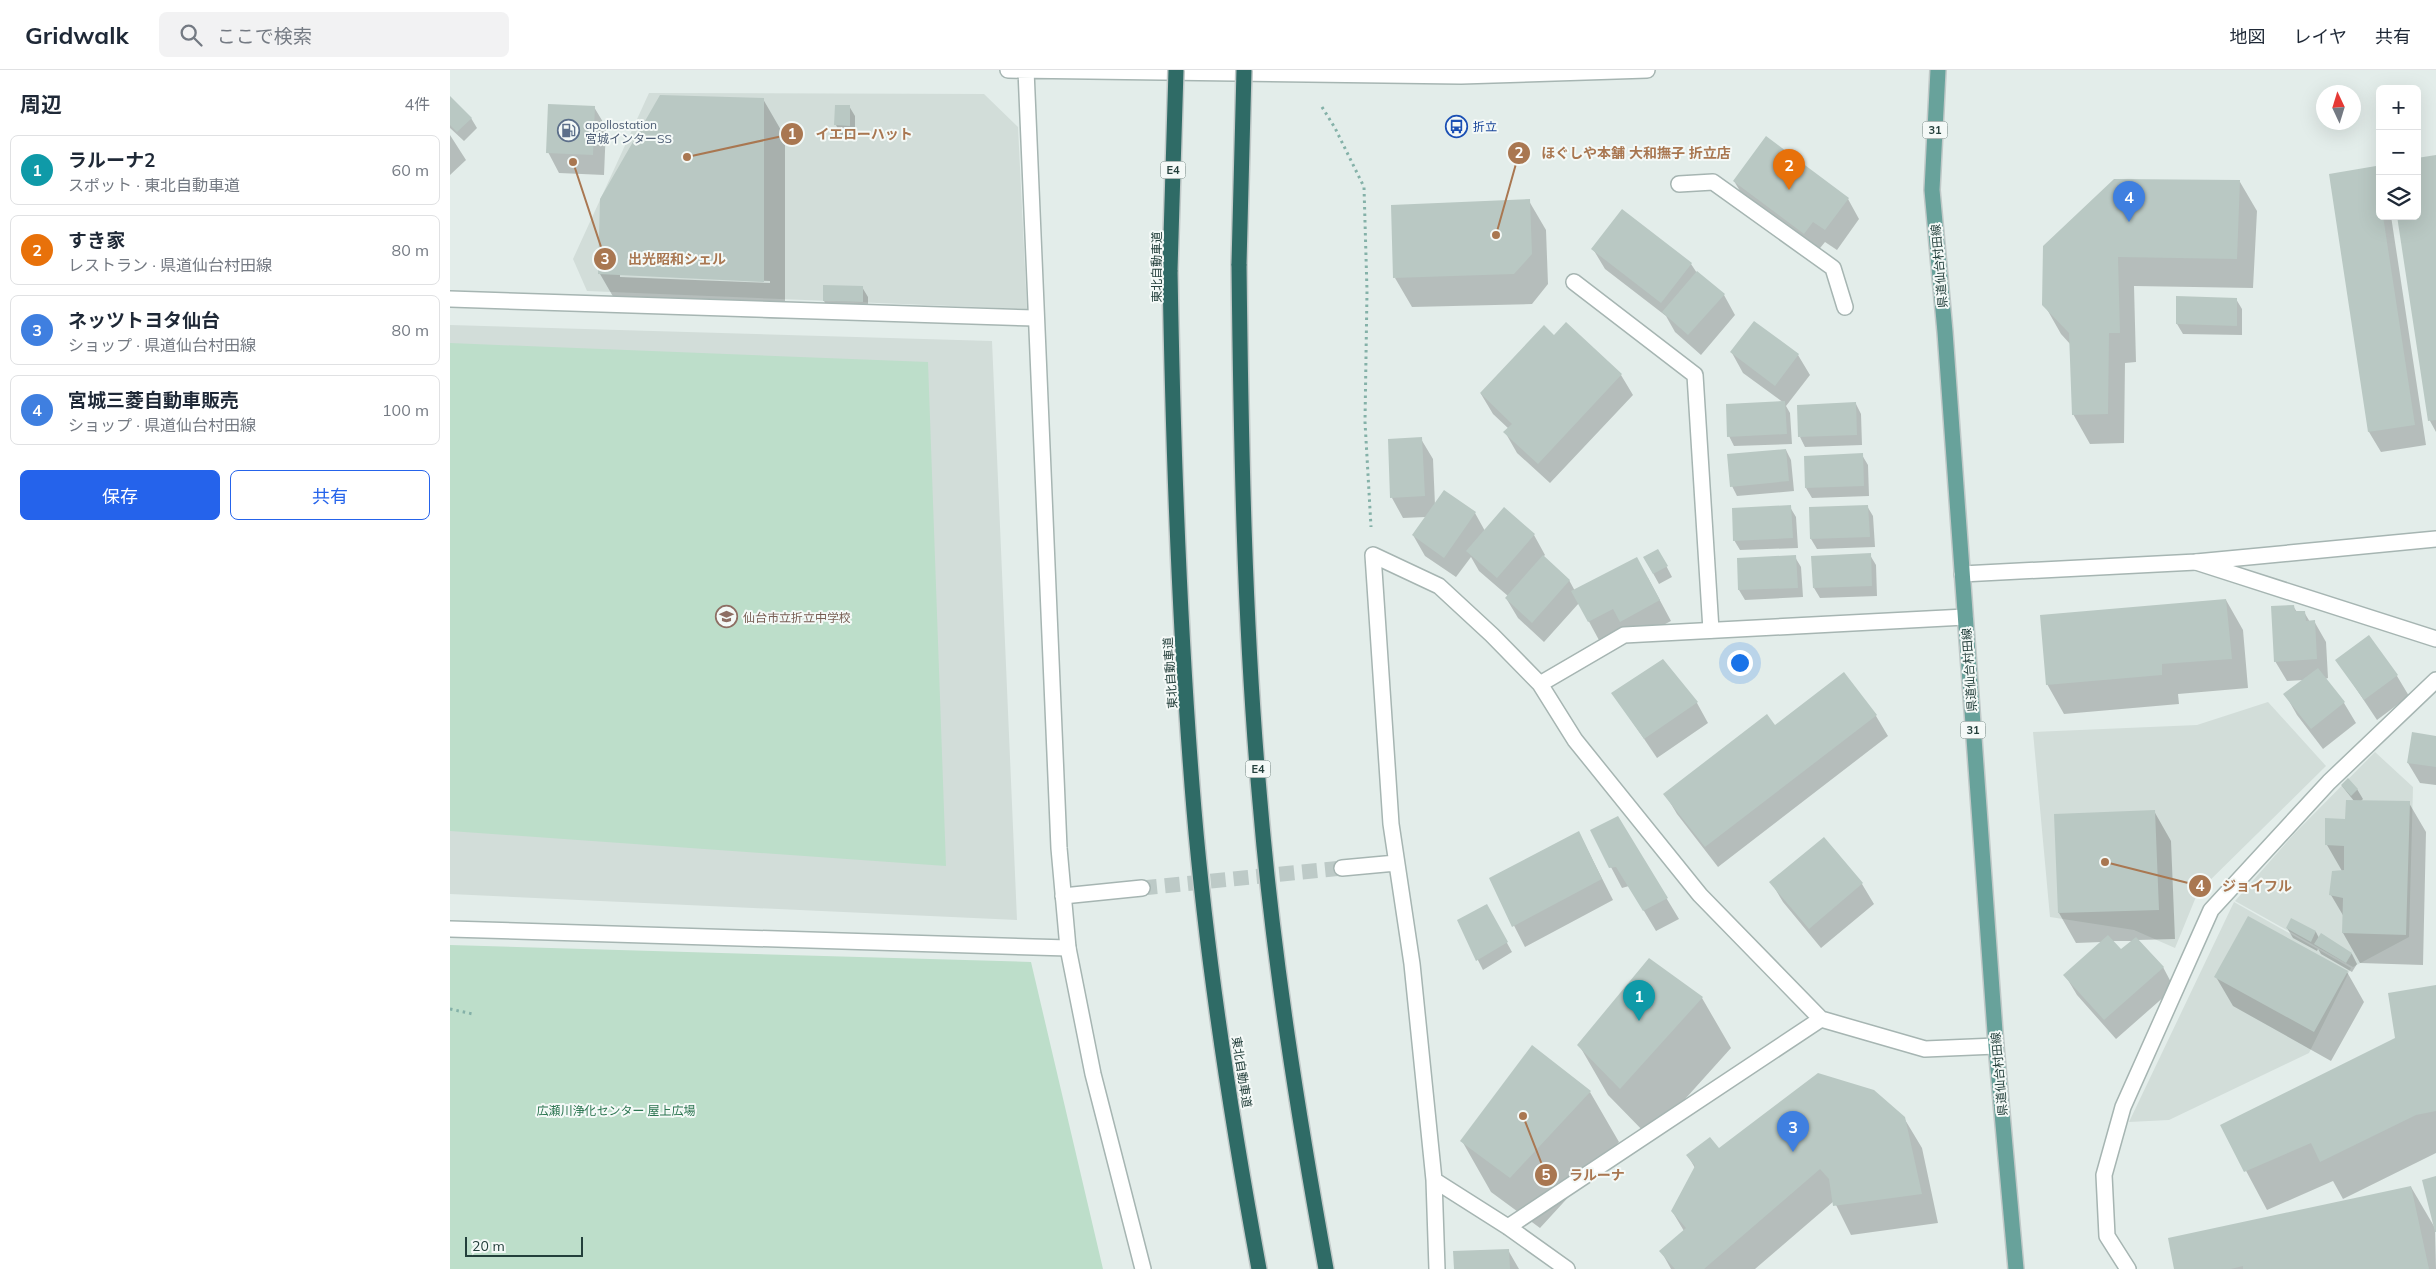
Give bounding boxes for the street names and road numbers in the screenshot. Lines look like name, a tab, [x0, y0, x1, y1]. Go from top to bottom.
road number: 31	[1922, 122, 1948, 138]
road number: E4	[1160, 162, 1186, 178]
street label: 県道仙台村田線	[1928, 223, 1950, 309]
street label: 東北自動車道	[1149, 231, 1164, 303]
street label: 県道仙台村田線	[1959, 628, 1979, 712]
street label: 東北自動車道	[1160, 637, 1180, 709]
road number: 31	[1960, 722, 1986, 738]
road number: E4	[1246, 761, 1270, 778]
street label: 県道仙台村田線	[1988, 1031, 2010, 1117]
street label: 東北自動車道	[1229, 1035, 1255, 1109]

